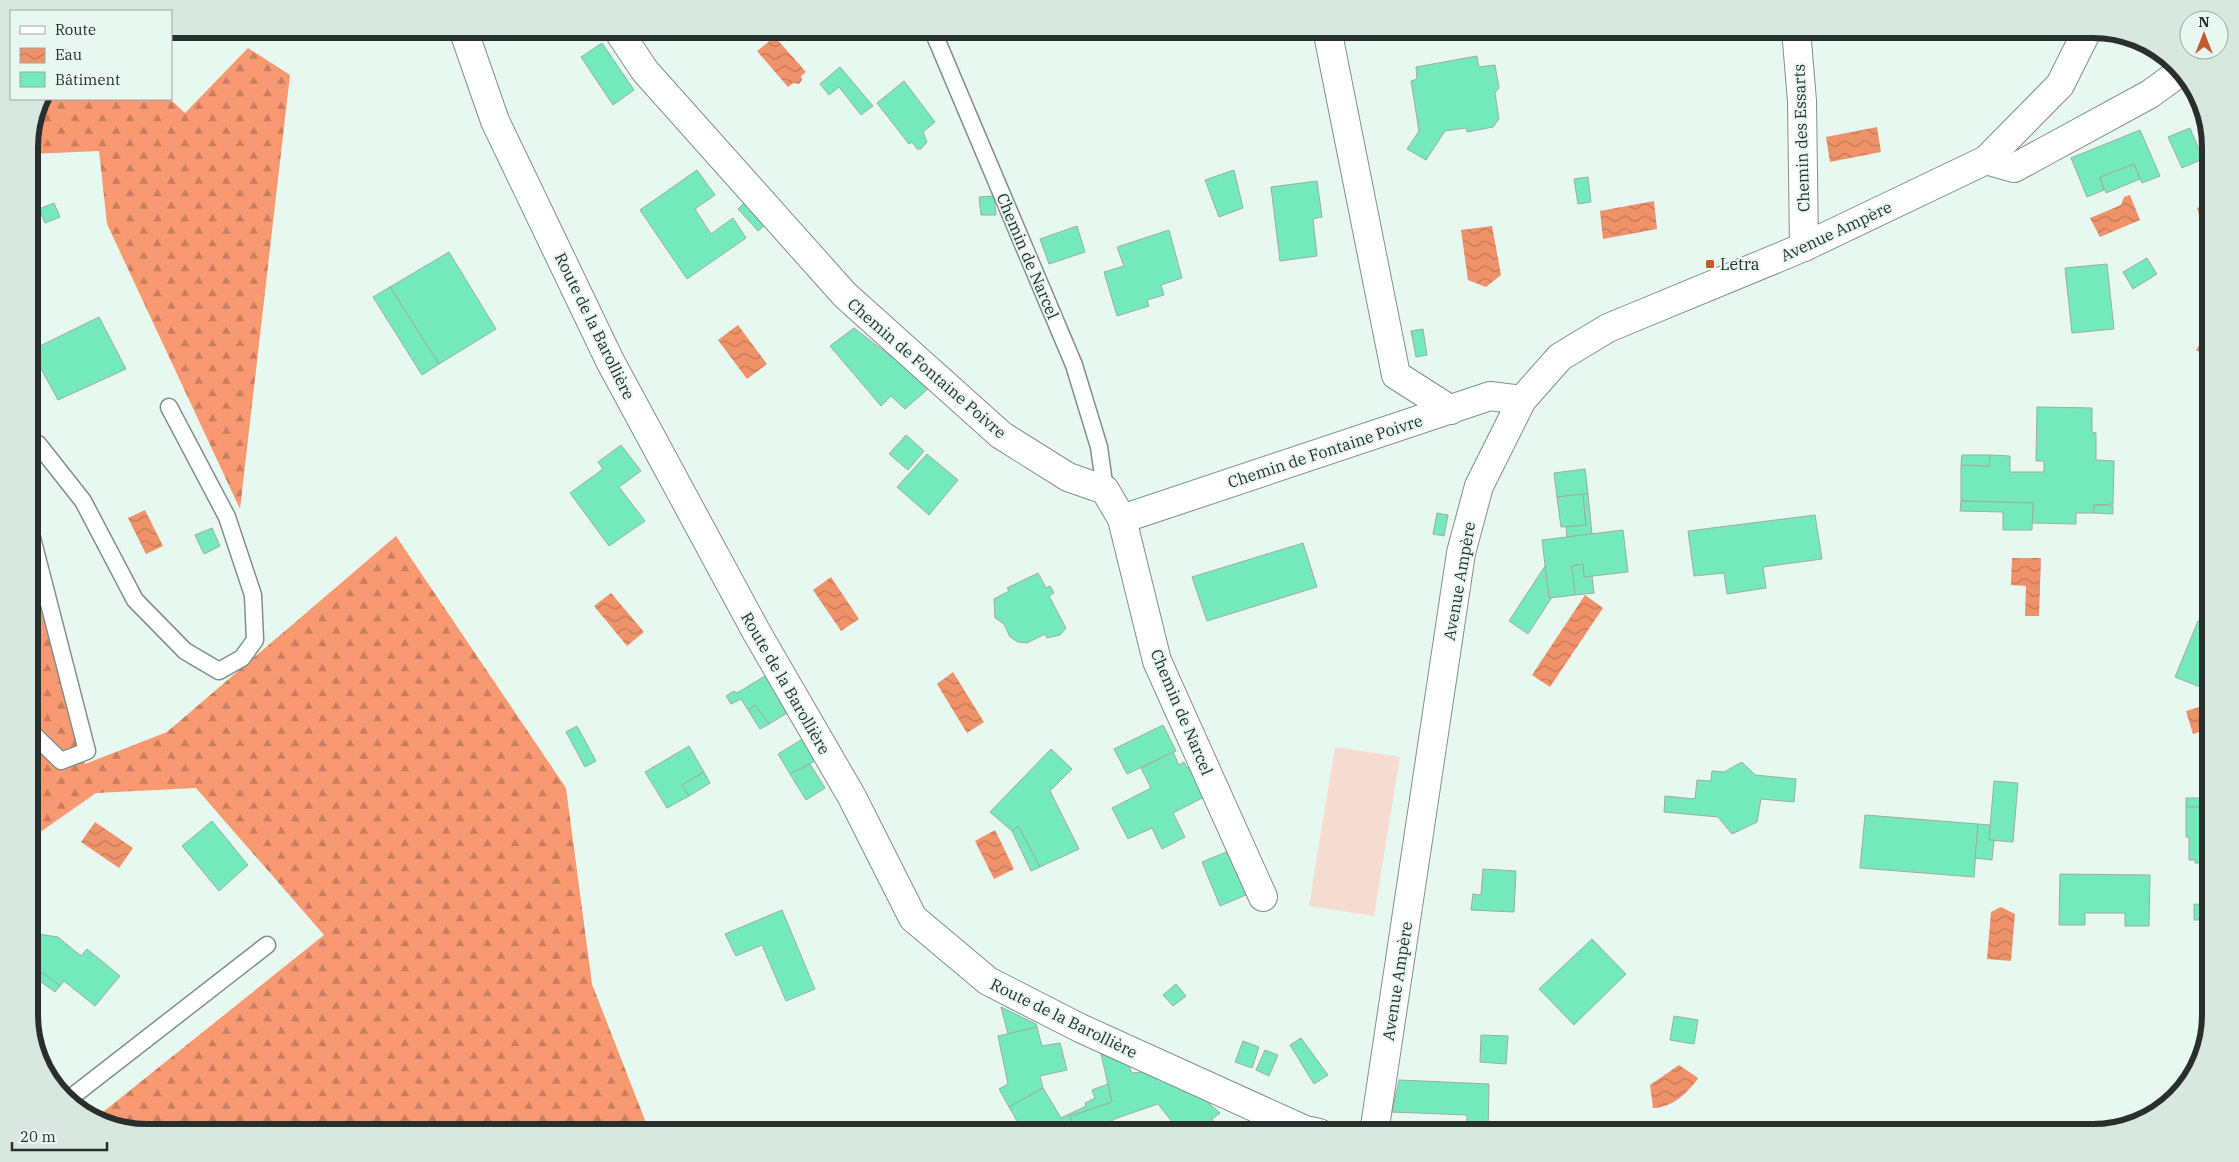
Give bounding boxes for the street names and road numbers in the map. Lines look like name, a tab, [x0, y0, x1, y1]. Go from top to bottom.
street label: Chemin des Essarts	[1788, 64, 1814, 212]
street label: Chemin de Narcel	[992, 190, 1064, 322]
street label: Avenue Ampère	[1777, 196, 1895, 266]
street label: Route de la Barollière	[551, 249, 639, 403]
street label: Chemin de Fontaine Poivre	[844, 294, 1010, 442]
street label: Chemin de Fontaine Poivre	[1225, 410, 1425, 492]
street label: Avenue Ampère	[1439, 520, 1479, 642]
street label: Route de la Barollière	[737, 608, 835, 758]
street label: Chemin de Narcel	[1146, 646, 1218, 778]
street label: Avenue Ampère	[1378, 920, 1416, 1042]
street label: Route de la Barollière	[987, 974, 1141, 1062]

